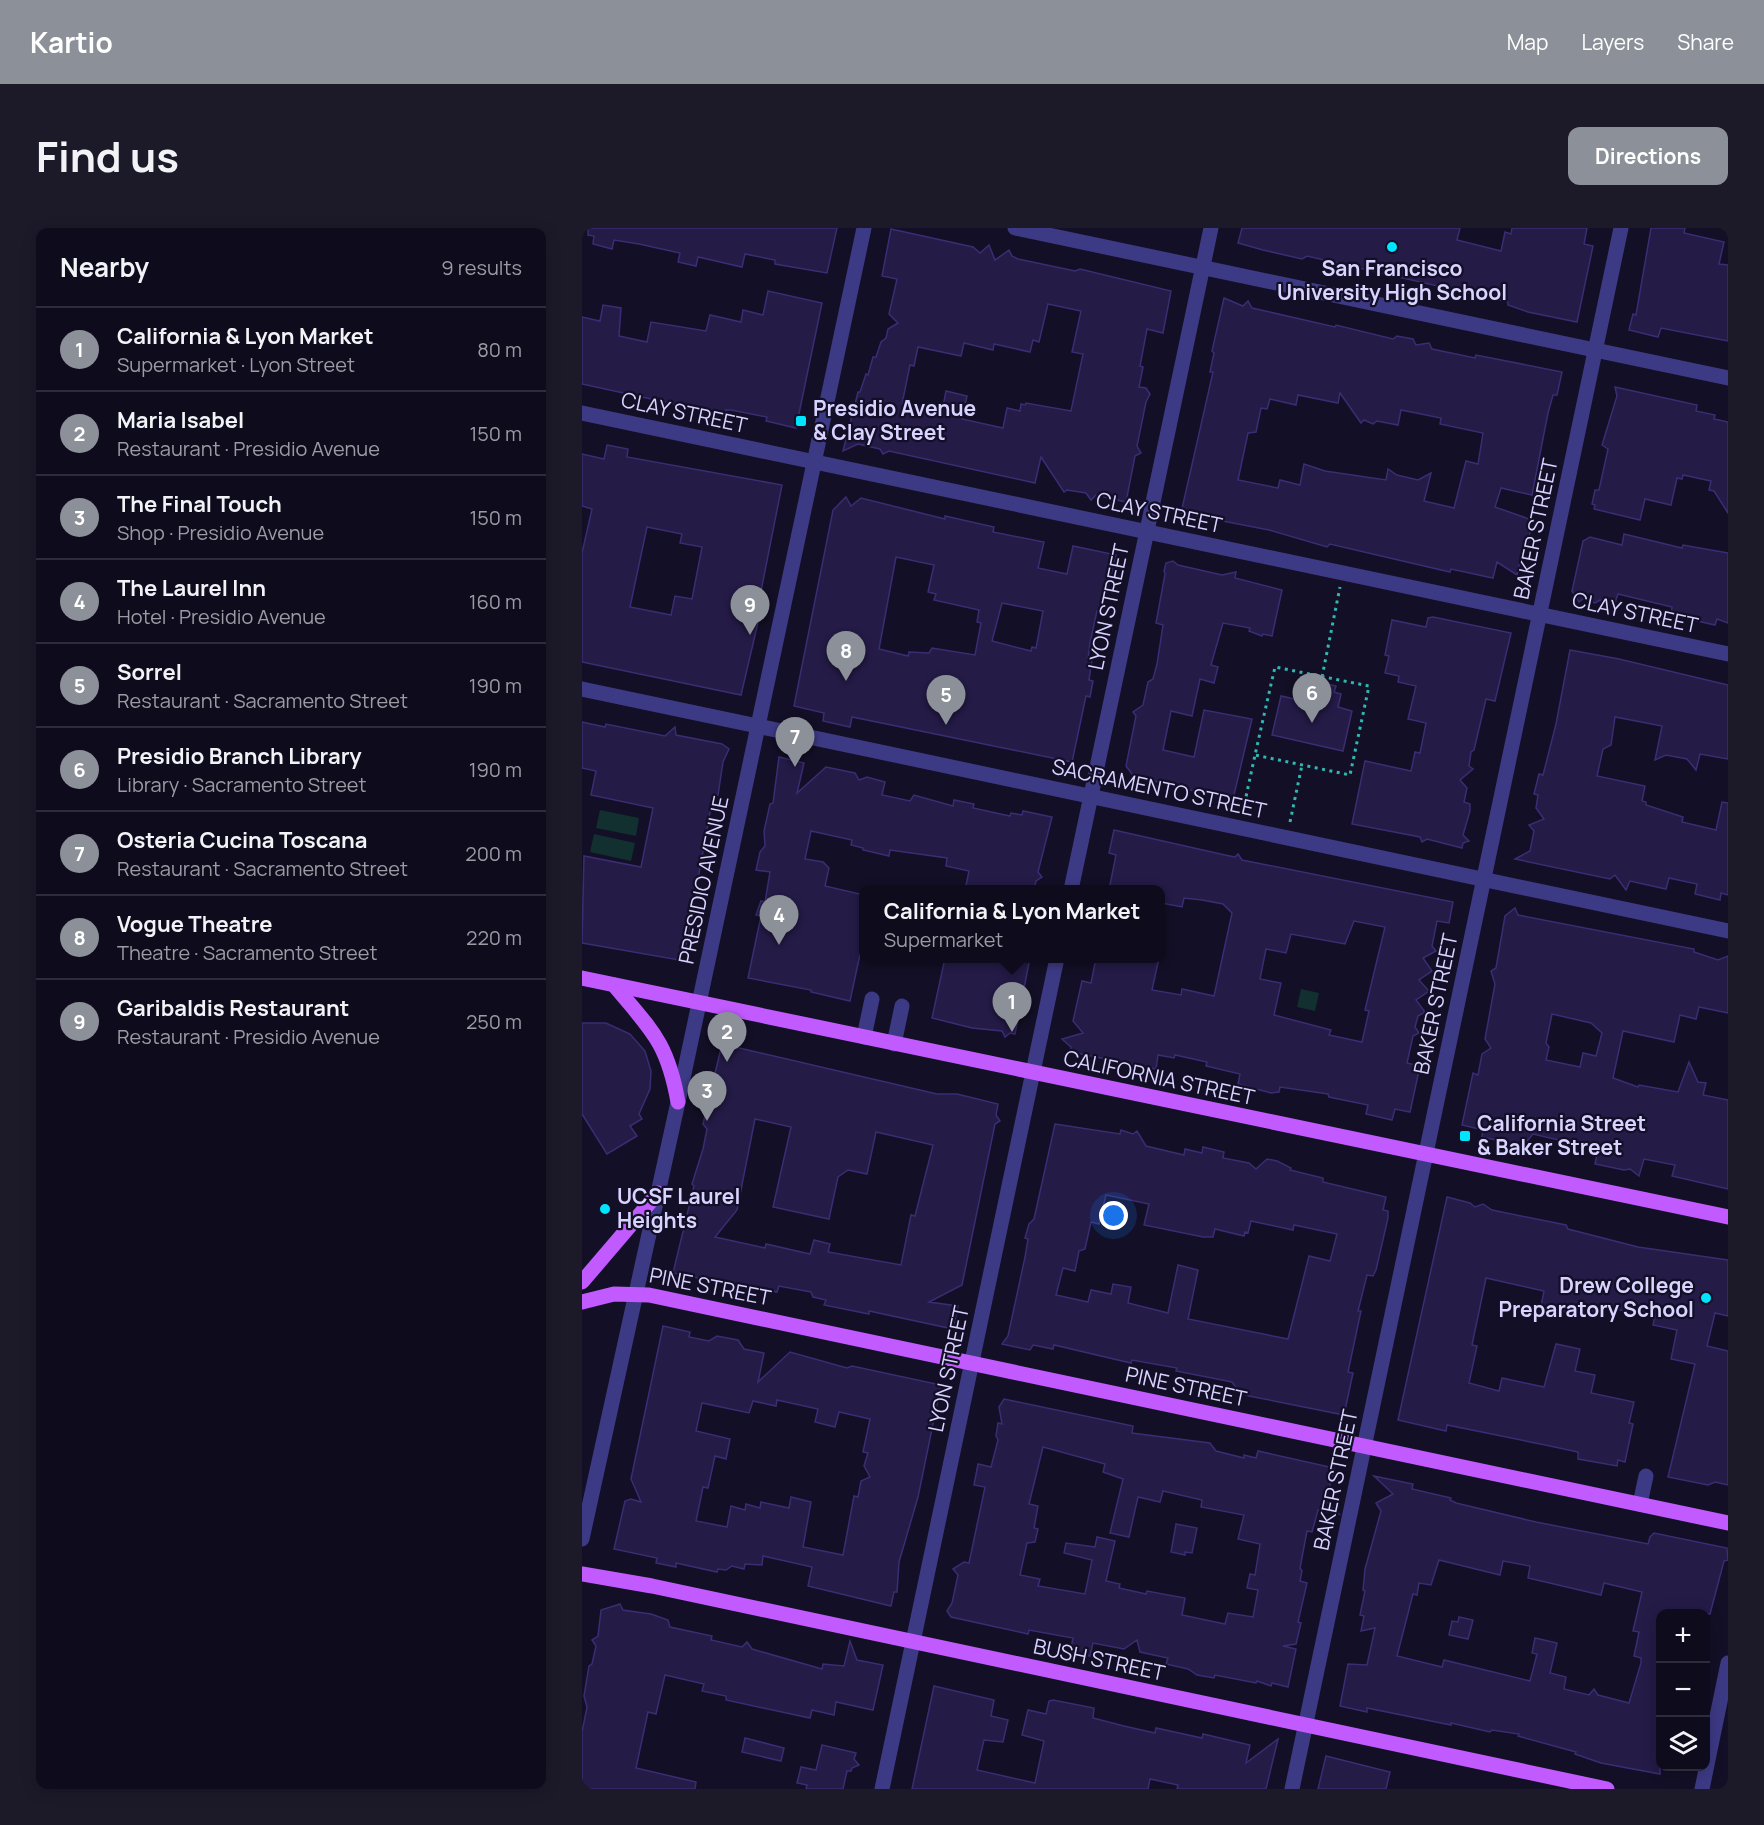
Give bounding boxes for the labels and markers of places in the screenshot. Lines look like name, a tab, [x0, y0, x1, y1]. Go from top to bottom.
marker: San Francisco University High School	[1385, 240, 1399, 254]
place label: San Francisco University High School	[1277, 254, 1507, 306]
place label: Presidio Avenue & Clay Street	[813, 394, 976, 446]
marker: Presidio Avenue & Clay Street	[794, 414, 808, 428]
pin: 9	[730, 586, 770, 635]
pin: 8	[826, 632, 866, 681]
pin: 6	[1292, 674, 1332, 723]
pin: 5	[926, 676, 966, 725]
pin: 7	[776, 718, 814, 767]
pin: 4	[760, 896, 798, 945]
pin: 1	[992, 982, 1032, 1032]
pin: 2	[708, 1012, 746, 1062]
pin: 3	[688, 1072, 726, 1121]
place label: California Street & Baker Street	[1477, 1109, 1646, 1161]
marker: California Street & Baker Street	[1458, 1129, 1472, 1143]
place label: UCSF Laurel Heights	[617, 1182, 740, 1234]
marker: UCSF Laurel Heights	[598, 1202, 612, 1216]
place label: Drew College Preparatory School	[1499, 1271, 1694, 1323]
marker: Drew College Preparatory School	[1699, 1291, 1713, 1305]

